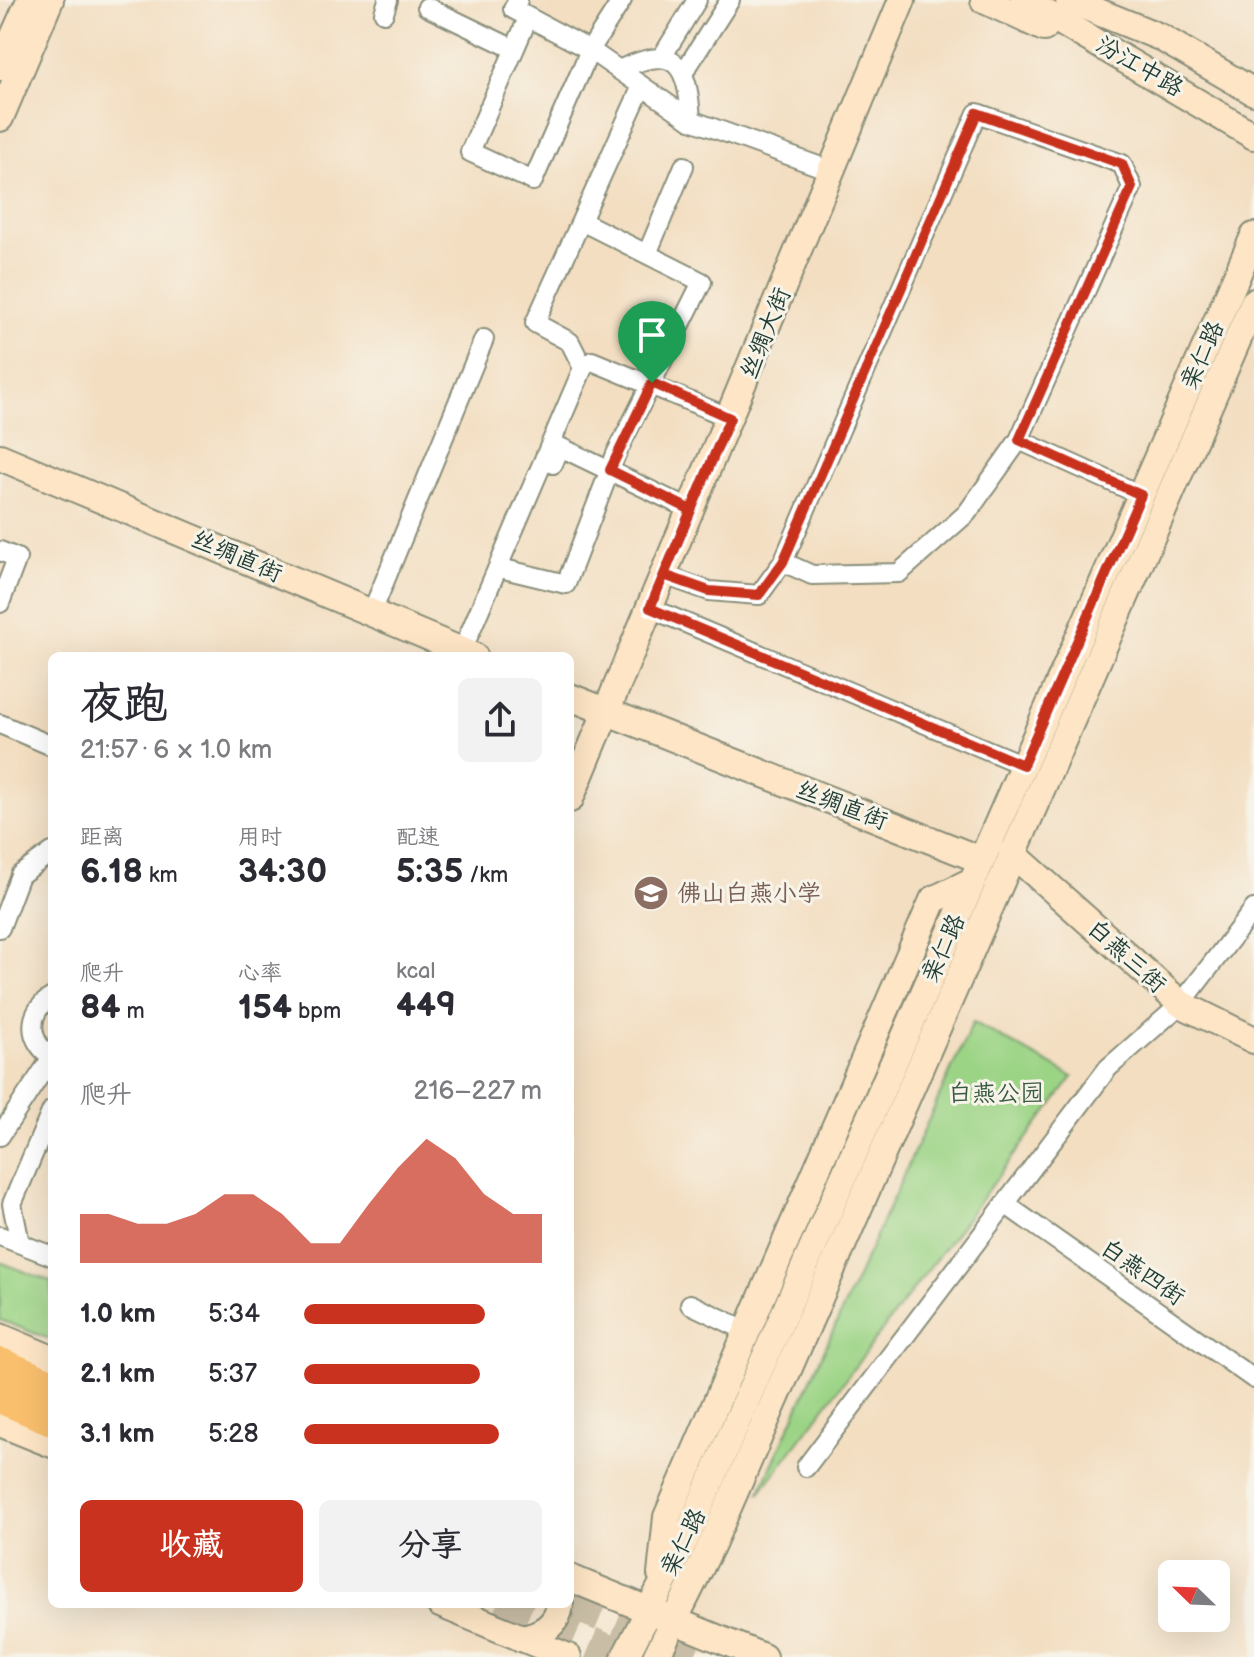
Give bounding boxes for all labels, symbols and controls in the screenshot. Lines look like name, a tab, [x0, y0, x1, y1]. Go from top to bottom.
street label: 汾江中路	[1091, 30, 1189, 103]
street label: 丝绸大街	[734, 283, 797, 383]
pin	[618, 301, 686, 383]
icon: arrive	[630, 313, 674, 357]
street label: 亲仁路	[1175, 316, 1230, 394]
street label: 丝绸直街	[187, 524, 287, 589]
text: 夜跑	[80, 678, 168, 731]
button: share	[458, 678, 542, 762]
text: 21:57 · 6 × 1.0 km	[80, 735, 272, 766]
street label: 丝绸直街	[792, 775, 892, 836]
text: 距离	[80, 824, 124, 851]
text: 用时	[238, 824, 282, 851]
text: 配速	[396, 824, 440, 851]
text: 6.18	[80, 851, 143, 892]
text: 34:30	[238, 851, 327, 892]
text: 5:35	[396, 851, 463, 892]
text: km	[143, 862, 178, 889]
text: /km	[463, 862, 508, 889]
school or university icon: 佛山白燕小学	[632, 874, 670, 912]
place label: 佛山白燕小学	[677, 879, 821, 908]
street label: 亲仁路	[916, 909, 971, 987]
street label: 白燕三街	[1081, 913, 1172, 999]
text: kcal	[396, 958, 435, 985]
text: 爬升	[80, 960, 124, 987]
text: 心率	[238, 960, 282, 987]
text: 449	[396, 985, 456, 1026]
text: 84	[80, 987, 120, 1028]
text: 154	[238, 987, 292, 1028]
text: m	[120, 998, 145, 1025]
text: bpm	[292, 998, 341, 1025]
text: 216–227 m	[414, 1076, 542, 1107]
park label: 白燕公园	[948, 1079, 1044, 1108]
text: 爬升	[80, 1080, 132, 1111]
street label: 白燕四街	[1095, 1233, 1190, 1312]
text: 1.0 km	[80, 1299, 156, 1330]
text: 5:34	[208, 1299, 260, 1330]
text: 2.1 km	[80, 1359, 155, 1390]
text: 5:37	[208, 1359, 257, 1390]
text: 3.1 km	[80, 1419, 155, 1450]
text: 5:28	[208, 1419, 259, 1450]
button: 收藏	[80, 1500, 303, 1592]
button: 分享	[319, 1500, 542, 1592]
street label: 亲仁路	[655, 1504, 712, 1581]
north arrow	[1158, 1560, 1230, 1632]
map controls	[1158, 1560, 1230, 1632]

